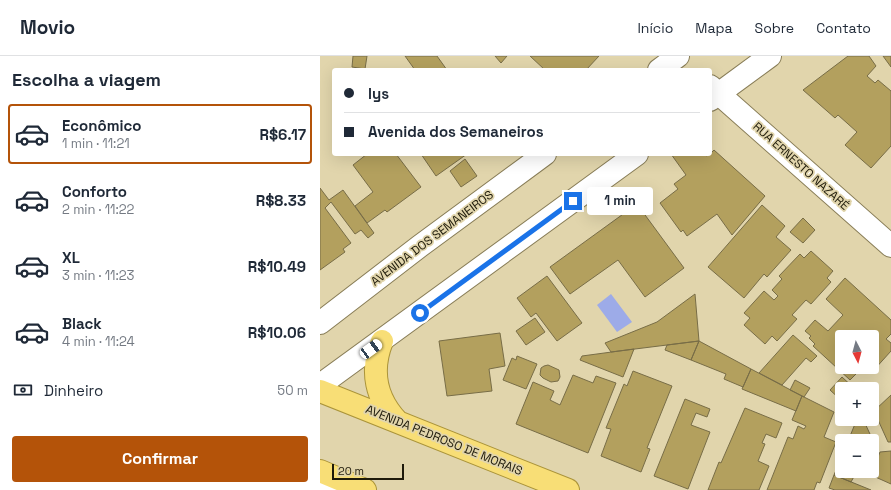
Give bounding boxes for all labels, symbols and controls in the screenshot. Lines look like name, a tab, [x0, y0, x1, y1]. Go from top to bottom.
text: Movio	[20, 15, 75, 40]
text: Início	[637, 19, 673, 37]
text: Mapa	[695, 19, 733, 37]
text: Sobre	[755, 19, 794, 37]
text: Contato	[816, 19, 871, 37]
text: Escolha a viagem	[12, 68, 161, 91]
text: lys	[368, 84, 389, 103]
icon: car	[14, 116, 50, 152]
text: Econômico	[62, 116, 141, 135]
street label: RUA ERNESTO NAZARÉ	[750, 119, 853, 214]
text: Avenida dos Semaneiros	[368, 122, 544, 141]
text: R$6.17	[259, 125, 306, 144]
text: 1 min · 11:21	[62, 135, 130, 152]
icon: car	[14, 182, 50, 218]
text: Conforto	[62, 182, 127, 201]
street label: AVENIDA DOS SEMANEIROS	[368, 187, 496, 289]
callout: 1 min	[587, 187, 653, 215]
text: R$8.33	[256, 191, 306, 210]
route end	[564, 192, 582, 210]
text: 1 min	[604, 192, 636, 209]
text: 2 min · 11:22	[62, 201, 134, 218]
icon: car	[14, 248, 50, 284]
text: XL	[62, 248, 80, 267]
text: R$10.49	[248, 257, 306, 276]
text: 3 min · 11:23	[62, 267, 134, 284]
route start	[411, 304, 429, 322]
icon: car	[14, 314, 50, 350]
text: Black	[62, 314, 102, 333]
text: R$10.06	[248, 323, 306, 342]
north arrow	[835, 330, 879, 374]
map controls	[835, 330, 879, 478]
text: 4 min · 11:24	[62, 333, 135, 350]
car	[358, 337, 384, 361]
icon: cash	[12, 379, 34, 401]
text: Dinheiro	[44, 381, 103, 400]
text: 50 m	[277, 382, 308, 399]
button: +	[835, 382, 879, 426]
street label: AVENIDA PEDROSO DE MORAIS	[363, 401, 525, 479]
button: −	[835, 434, 879, 478]
button: Confirmar	[12, 436, 308, 482]
scale bar	[332, 462, 404, 481]
text: 20 m	[338, 464, 364, 478]

